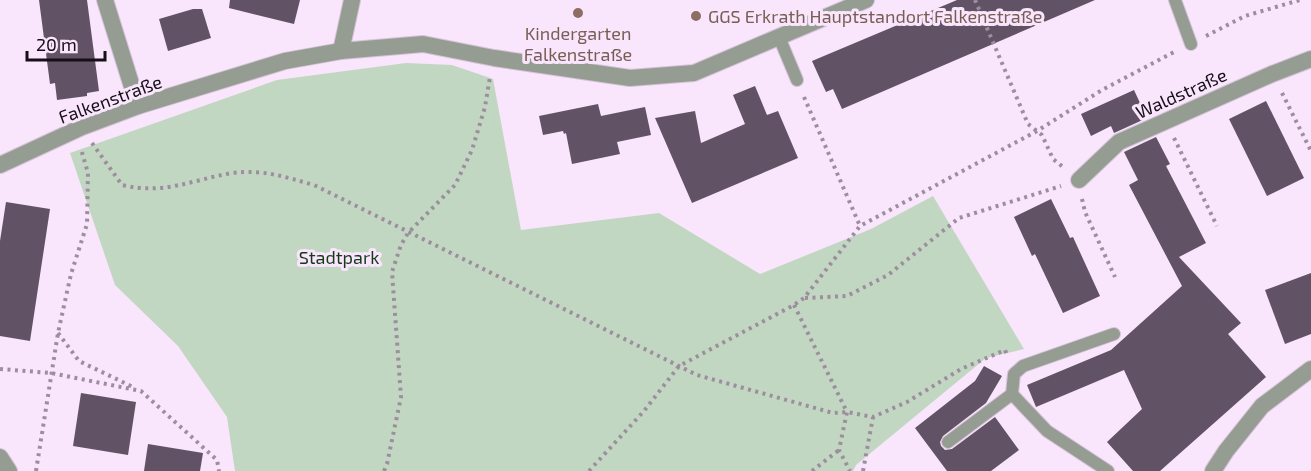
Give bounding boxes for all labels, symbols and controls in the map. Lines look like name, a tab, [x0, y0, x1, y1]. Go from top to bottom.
place label: GGS Erkrath Hauptstandort Falkenstraße	[708, 5, 1042, 27]
marker: Kindergarten Falkenstraße	[571, 6, 585, 20]
marker: GGS Erkrath Hauptstandort Falkenstraße	[689, 9, 703, 23]
place label: Kindergarten Falkenstraße	[524, 22, 632, 65]
scale bar	[27, 24, 105, 62]
text: 20 m	[36, 33, 77, 55]
street label: Waldstraße	[1132, 63, 1230, 123]
street label: Falkenstraße	[55, 70, 165, 128]
park label: Stadtpark	[299, 246, 379, 268]

